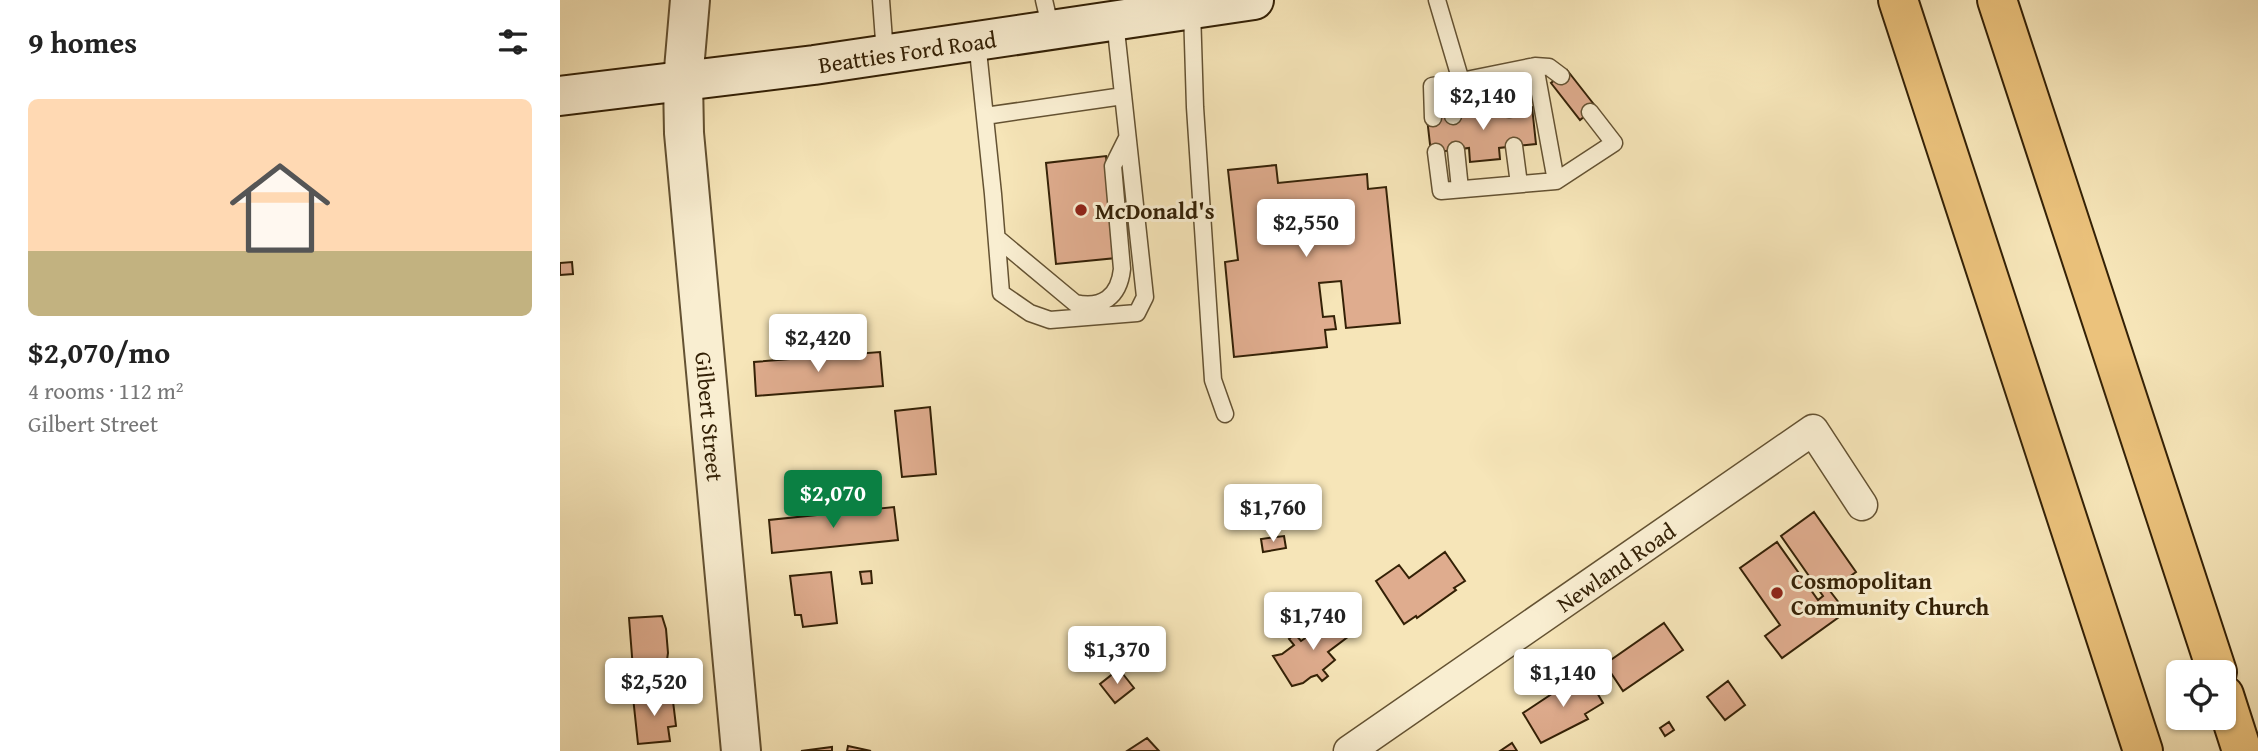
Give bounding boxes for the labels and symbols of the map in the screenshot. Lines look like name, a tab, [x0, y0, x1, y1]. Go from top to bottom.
street label: Beatties Ford Road	[816, 22, 999, 81]
pin: $2,140	[1426, 72, 1540, 132]
place label: McDonald's	[1095, 194, 1215, 227]
pin: $2,550	[1249, 200, 1363, 259]
marker: McDonald's	[1073, 202, 1089, 218]
pin: $2,420	[761, 314, 875, 374]
street label: Gilbert Street	[688, 350, 733, 483]
pin: $2,070	[776, 470, 890, 530]
pin: $1,760	[1216, 484, 1330, 544]
street label: Newland Road	[1549, 513, 1682, 619]
place label: Cosmopolitan Community Church	[1791, 564, 1989, 623]
marker: Cosmopolitan Community Church	[1769, 585, 1785, 601]
pin: $1,740	[1256, 592, 1370, 652]
pin: $1,370	[1060, 626, 1174, 686]
pin: $1,140	[1506, 650, 1620, 709]
pin: $2,520	[597, 658, 711, 718]

